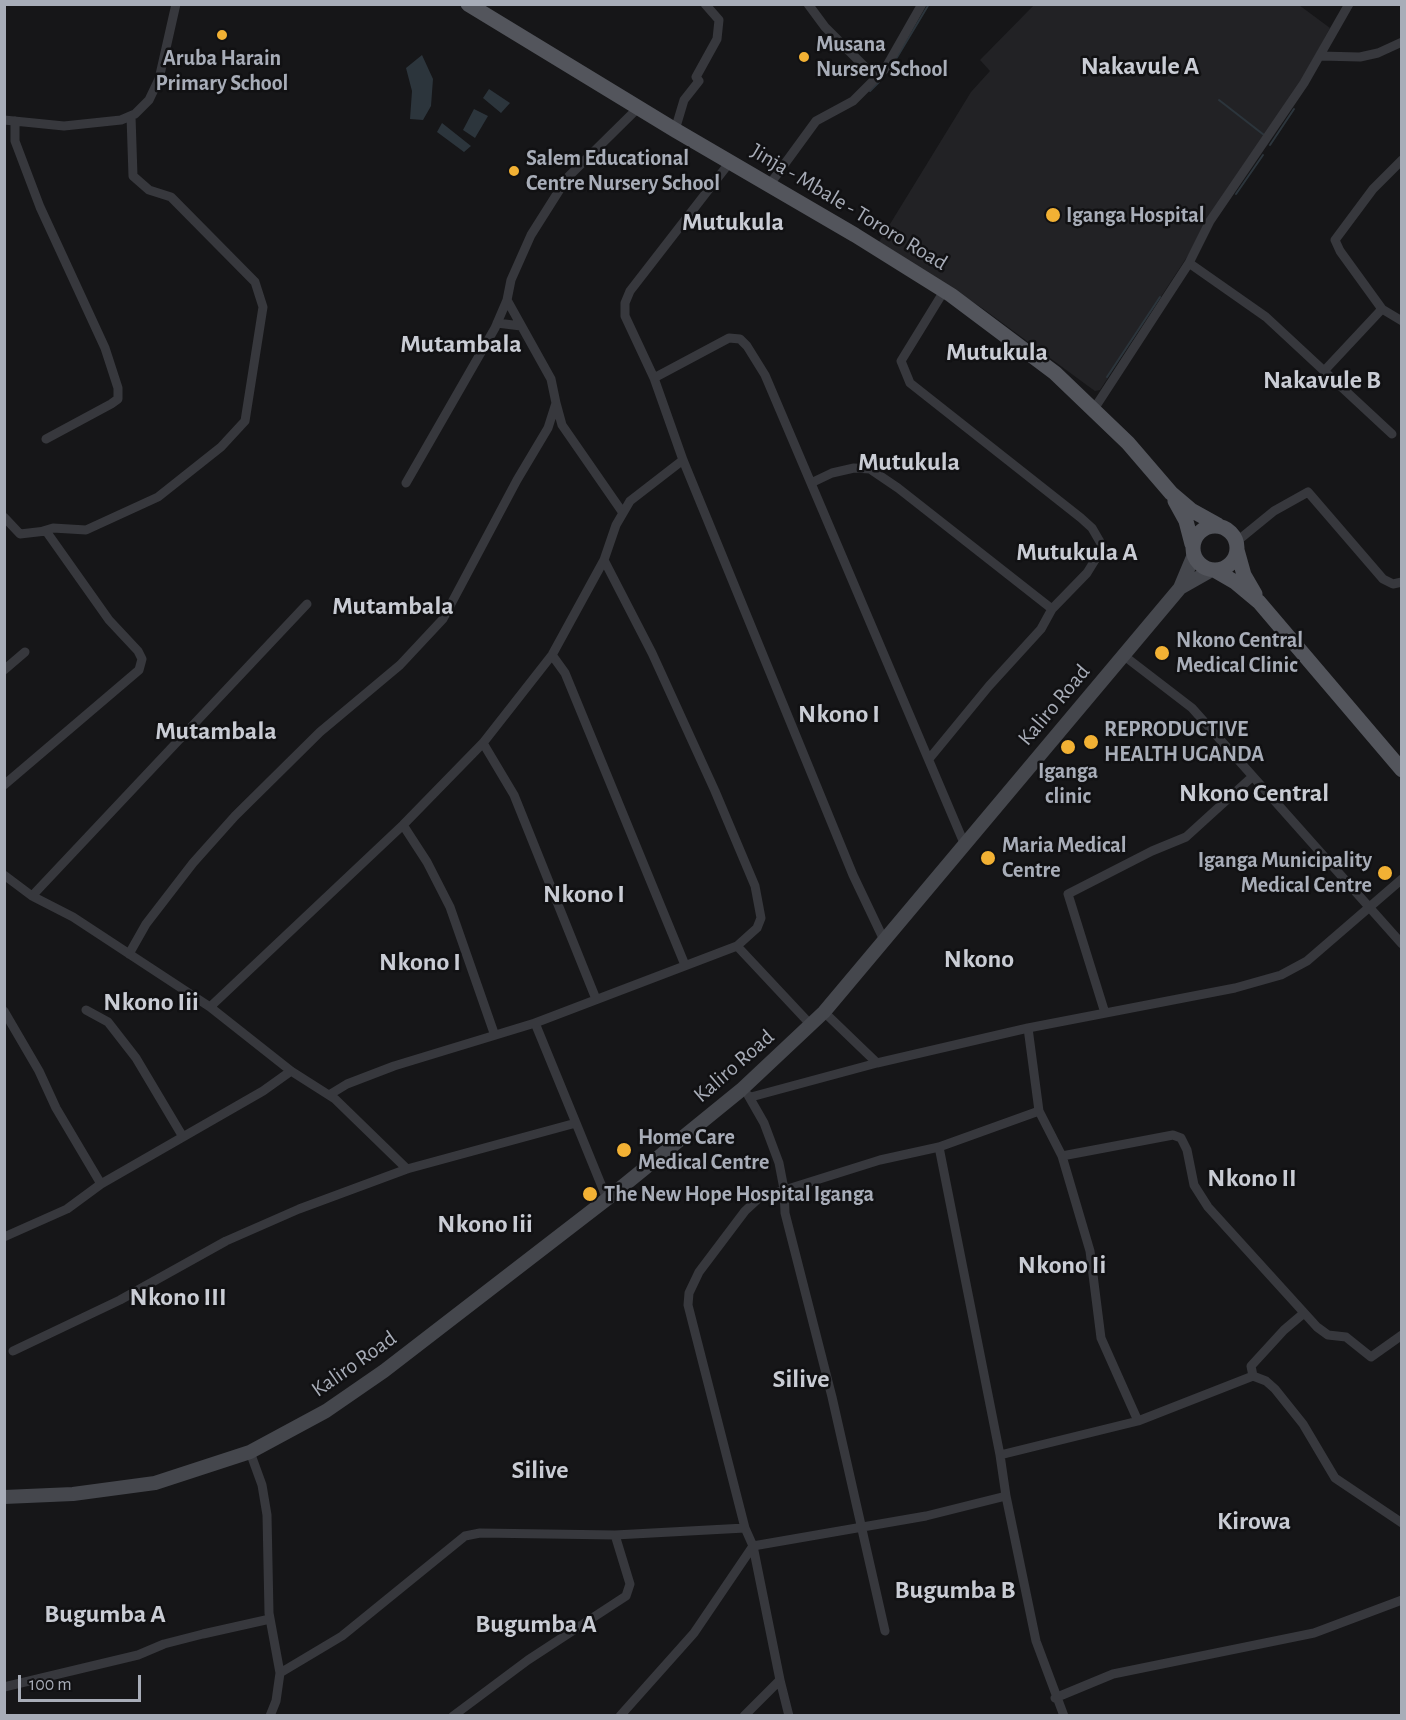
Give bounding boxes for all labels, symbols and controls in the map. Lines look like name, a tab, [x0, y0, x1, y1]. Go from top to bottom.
marker: Aruba Harain Primary School	[215, 28, 229, 42]
place label: Musana Nursery School	[816, 31, 948, 82]
place label: Aruba Harain Primary School	[156, 45, 288, 96]
marker: Musana Nursery School	[797, 50, 811, 64]
district label: Nakavule A	[1081, 50, 1199, 82]
street label: Jinja - Mbale - Tororo Road	[746, 138, 952, 276]
place label: Salem Educational Centre Nursery School	[526, 145, 720, 196]
marker: Salem Educational Centre Nursery School	[507, 164, 521, 178]
place label: Iganga Hospital	[1066, 202, 1205, 228]
district label: Mutukula	[682, 206, 784, 238]
marker: Iganga Hospital	[1044, 206, 1062, 224]
district label: Mutambala	[400, 328, 522, 360]
district label: Mutukula	[946, 336, 1048, 368]
district label: Nakavule B	[1263, 364, 1381, 396]
district label: Mutukula	[858, 446, 960, 478]
district label: Mutukula A	[1016, 536, 1138, 568]
district label: Mutambala	[332, 590, 454, 622]
place label: Nkono Central Medical Clinic	[1176, 627, 1303, 678]
marker: Nkono Central Medical Clinic	[1153, 644, 1171, 662]
street label: Kaliro Road	[1012, 659, 1096, 751]
district label: Nkono I	[798, 698, 880, 730]
district label: Mutambala	[155, 715, 277, 747]
place label: REPRODUCTIVE HEALTH UGANDA	[1104, 716, 1264, 768]
marker: REPRODUCTIVE HEALTH UGANDA	[1082, 733, 1100, 751]
marker: Iganga clinic	[1059, 738, 1077, 756]
place label: Iganga clinic	[1038, 758, 1098, 810]
district label: Nkono Central	[1179, 777, 1329, 809]
place label: Maria Medical Centre	[1002, 832, 1127, 884]
place label: Iganga Municipality Medical Centre	[1198, 847, 1372, 898]
marker: Maria Medical Centre	[979, 849, 997, 867]
marker: Iganga Municipality Medical Centre	[1376, 864, 1394, 882]
district label: Nkono I	[543, 878, 625, 910]
district label: Nkono	[944, 943, 1014, 975]
district label: Nkono I	[379, 946, 461, 978]
district label: Nkono Iii	[103, 986, 199, 1018]
street label: Kaliro Road	[688, 1024, 780, 1108]
place label: Home Care Medical Centre	[638, 1124, 769, 1176]
marker: Home Care Medical Centre	[615, 1141, 633, 1159]
district label: Nkono II	[1207, 1162, 1297, 1194]
place label: The New Hope Hospital Iganga	[604, 1181, 874, 1207]
marker: The New Hope Hospital Iganga	[581, 1185, 599, 1203]
district label: Nkono Iii	[437, 1208, 533, 1240]
district label: Nkono Ii	[1018, 1249, 1106, 1281]
district label: Nkono III	[129, 1281, 227, 1313]
street label: Kaliro Road	[306, 1325, 402, 1403]
district label: Silive	[773, 1363, 829, 1395]
district label: Silive	[512, 1454, 568, 1486]
district label: Kirowa	[1217, 1505, 1291, 1537]
district label: Bugumba B	[894, 1574, 1016, 1606]
district label: Bugumba A	[44, 1598, 166, 1630]
district label: Bugumba A	[475, 1608, 597, 1640]
scale bar	[21, 1663, 144, 1701]
text: 100 m	[29, 1676, 72, 1694]

